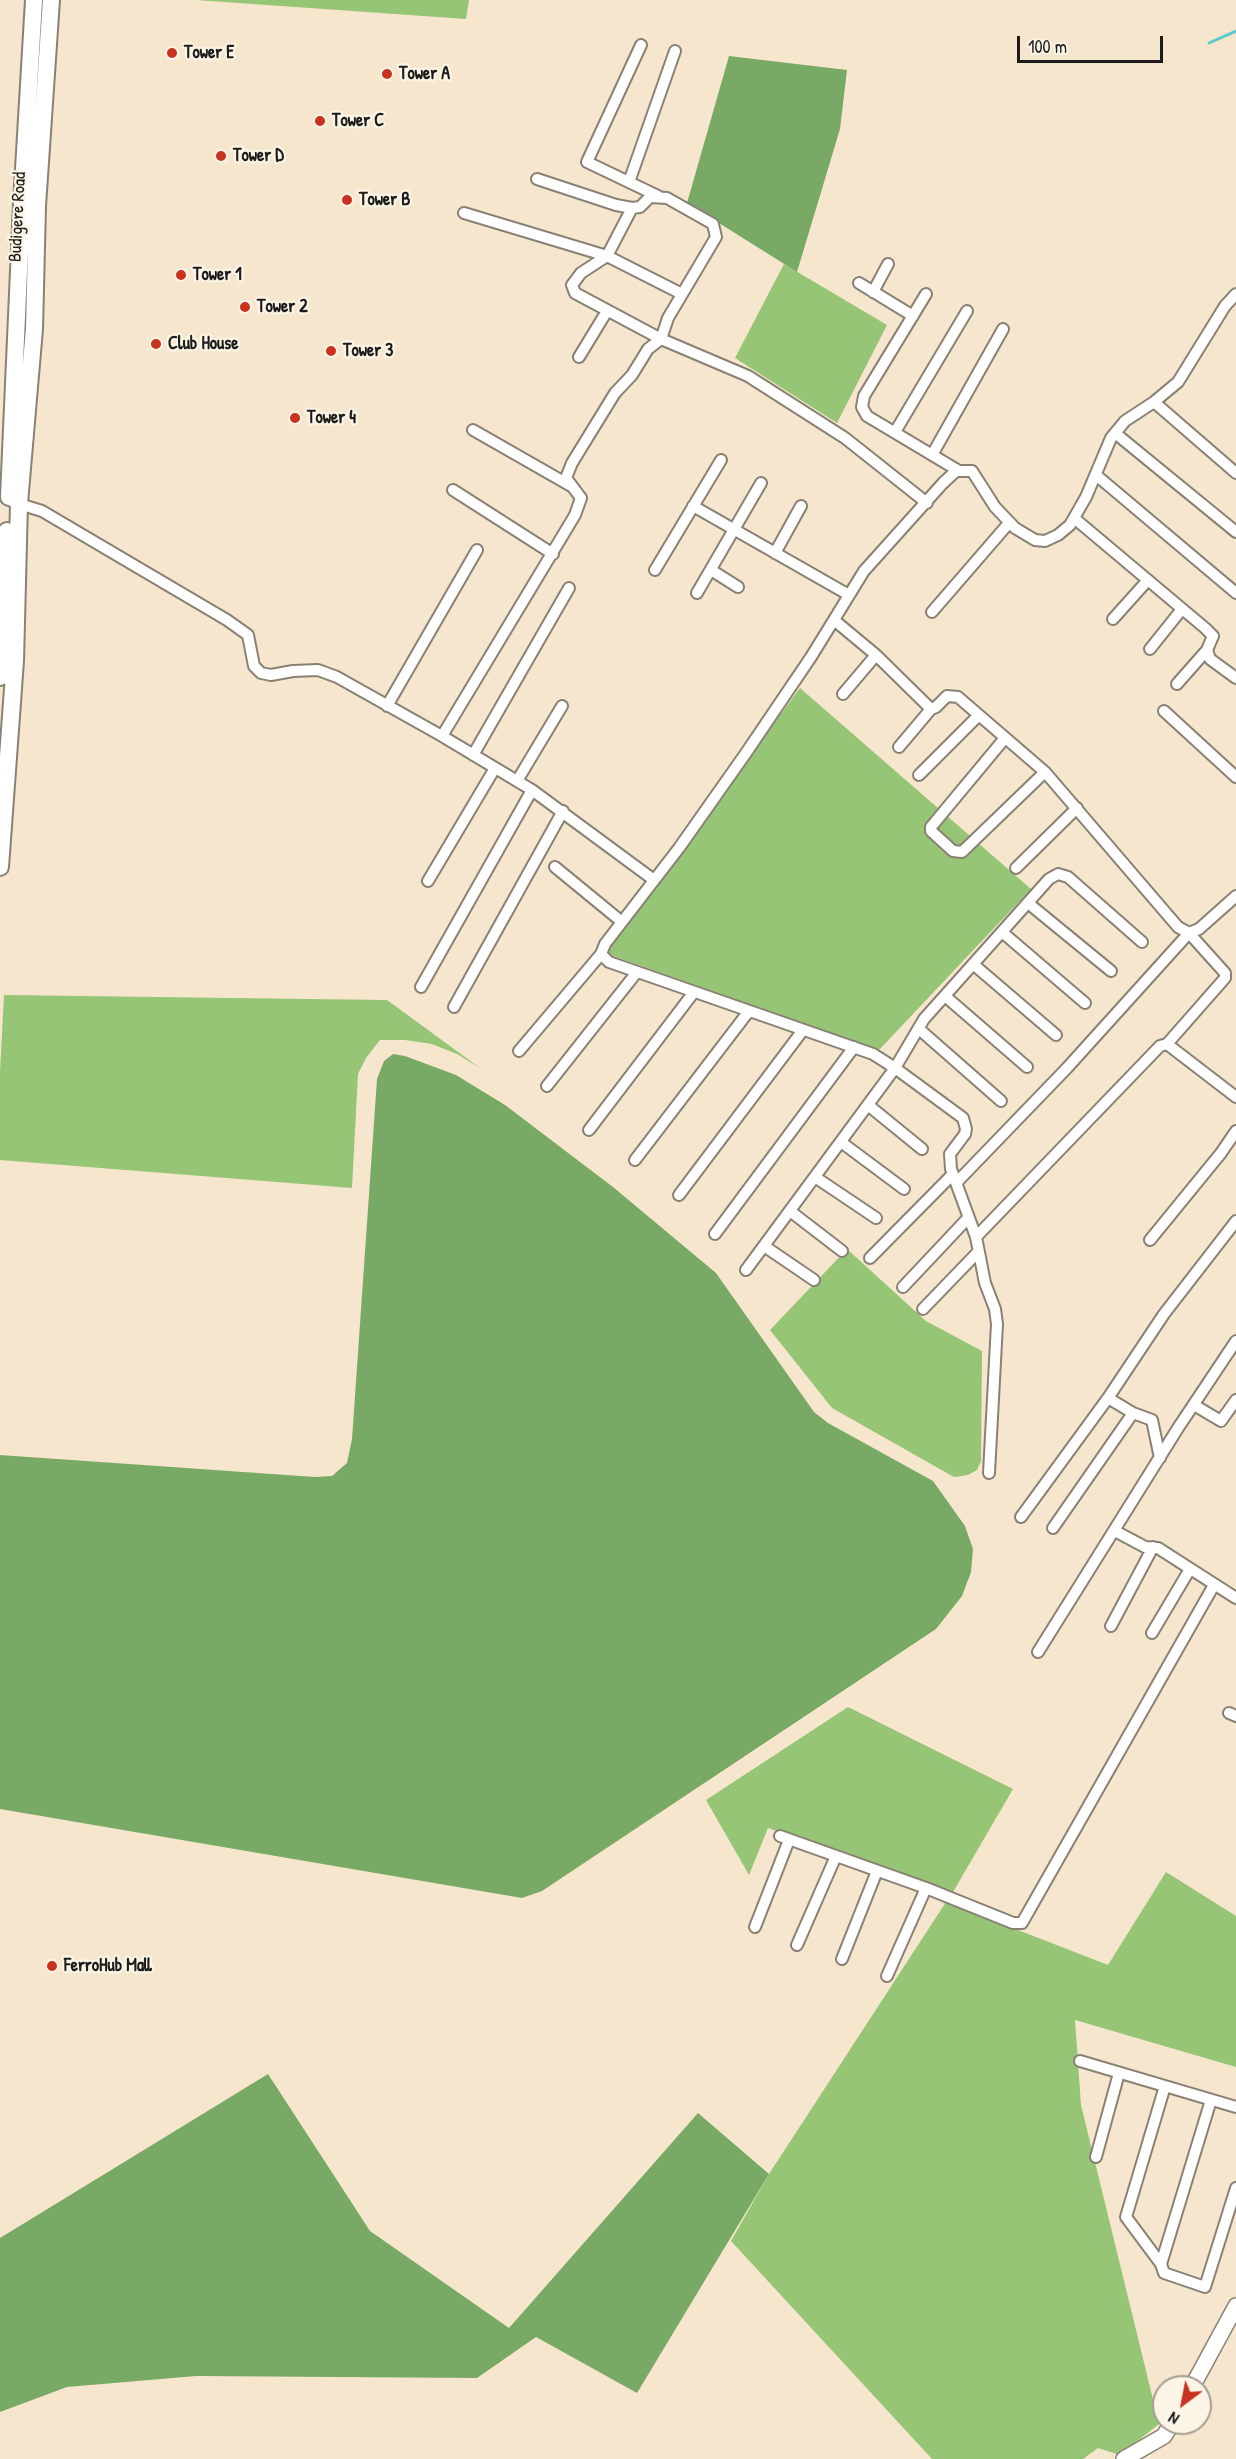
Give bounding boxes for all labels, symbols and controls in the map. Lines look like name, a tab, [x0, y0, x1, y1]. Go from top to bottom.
scale bar	[1020, 24, 1166, 62]
text: 100 m	[1028, 34, 1067, 59]
place label: Tower E	[184, 42, 234, 64]
marker: Tower E	[165, 46, 179, 60]
place label: Tower A	[399, 63, 450, 85]
marker: Tower A	[380, 67, 394, 81]
place label: Tower C	[332, 110, 384, 132]
marker: Tower C	[313, 114, 327, 128]
place label: Tower D	[233, 145, 284, 167]
marker: Tower D	[214, 149, 228, 163]
street label: Budigere Road	[5, 171, 31, 263]
place label: Tower B	[359, 189, 410, 211]
marker: Tower B	[340, 193, 354, 207]
place label: Tower 1	[193, 264, 242, 286]
marker: Tower 1	[174, 268, 188, 282]
place label: Tower 2	[257, 296, 308, 318]
marker: Tower 2	[238, 300, 252, 314]
place label: Club House	[168, 333, 238, 355]
marker: Club House	[149, 337, 163, 351]
place label: Tower 3	[343, 340, 393, 362]
marker: Tower 3	[324, 344, 338, 358]
place label: Tower 4	[307, 407, 356, 429]
marker: Tower 4	[288, 411, 302, 425]
place label: FerroHub Mall	[64, 1955, 152, 1977]
marker: FerroHub Mall	[45, 1959, 59, 1973]
north arrow	[1152, 2375, 1212, 2435]
text: N	[1164, 2407, 1183, 2430]

